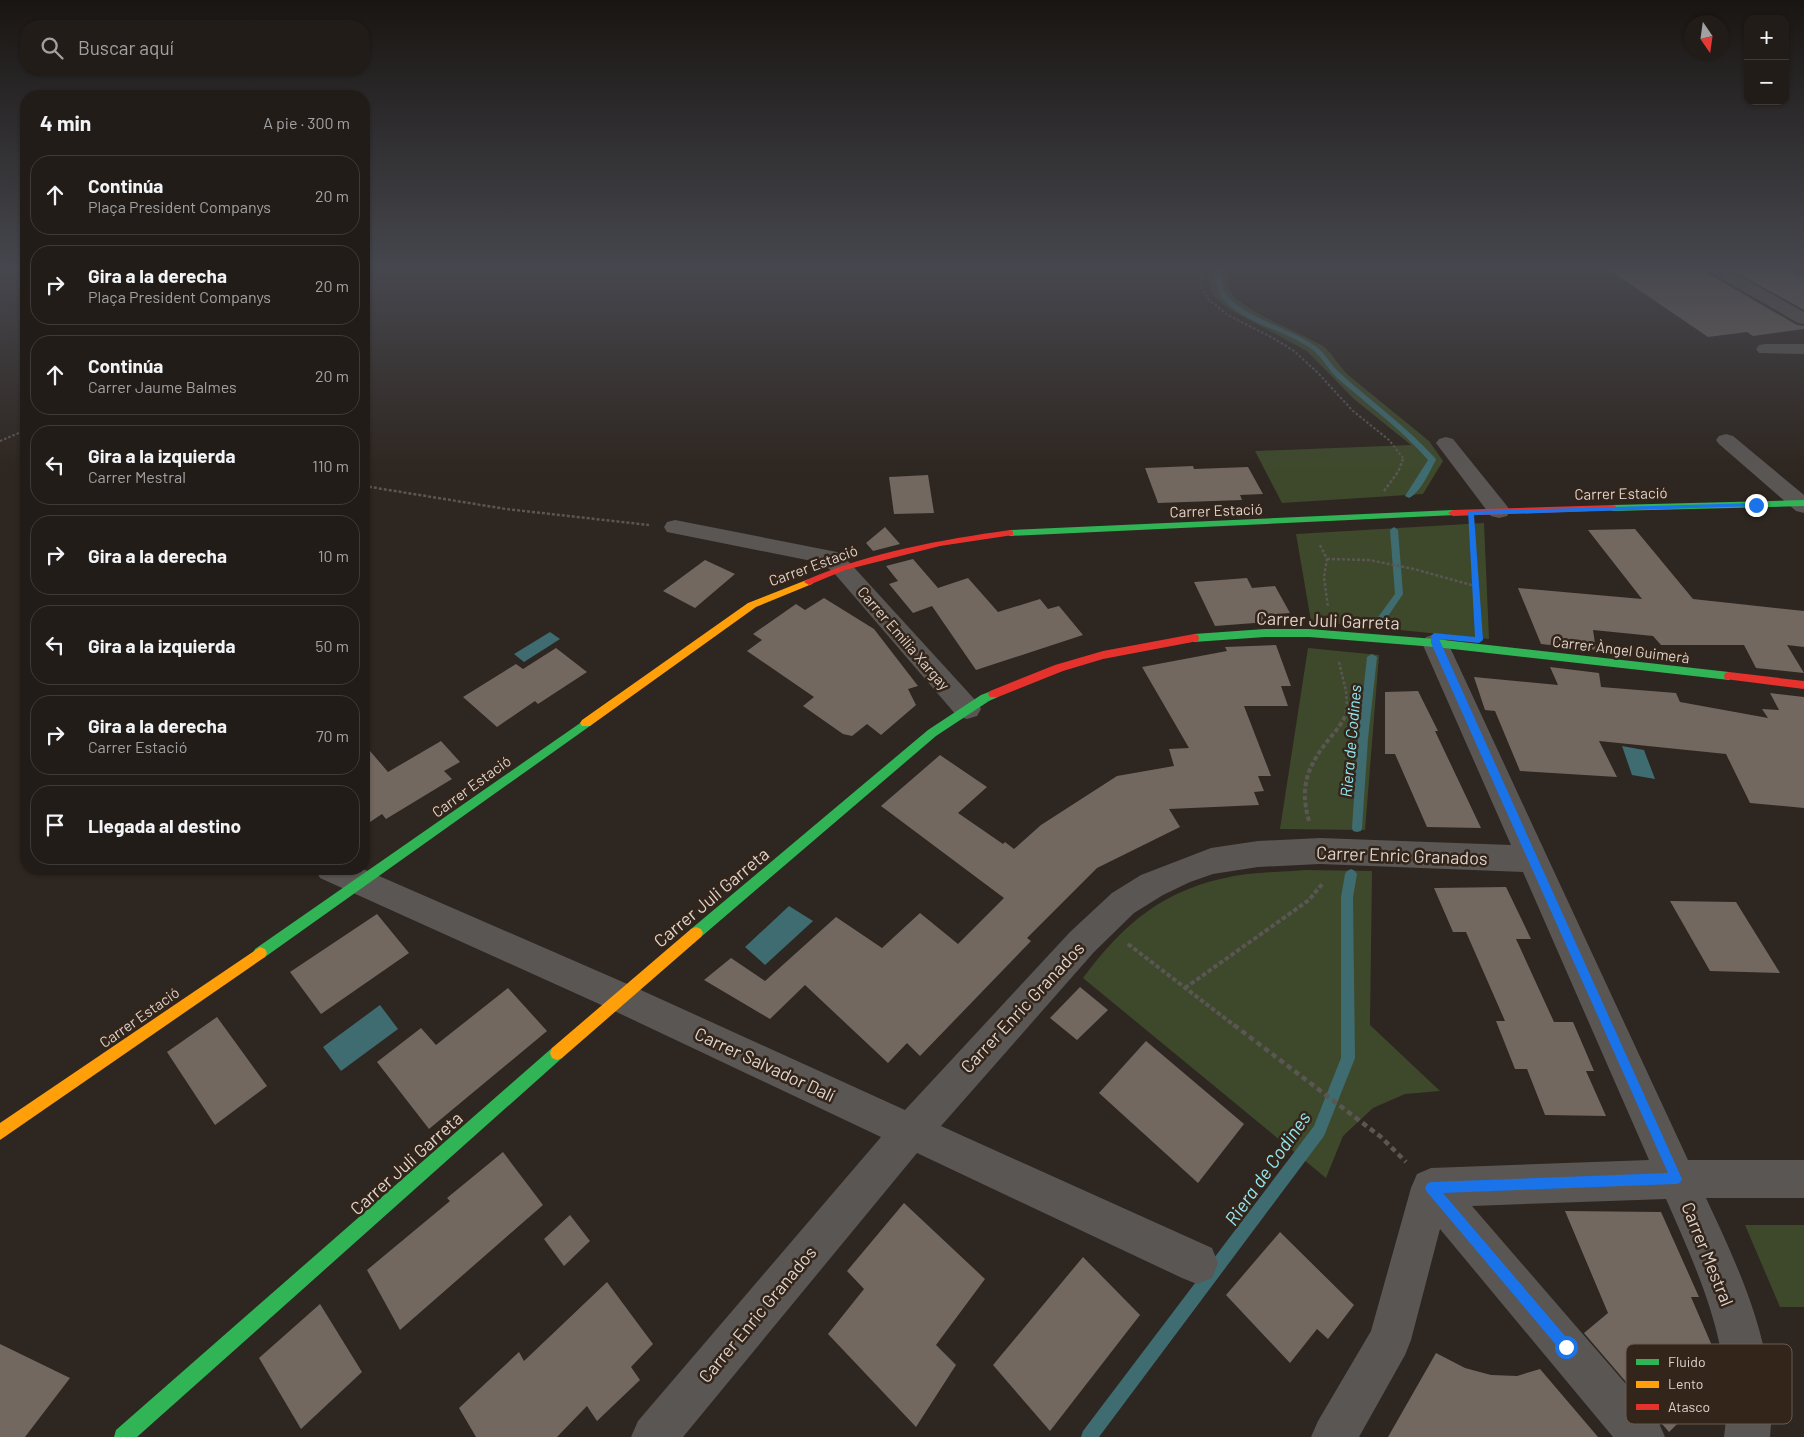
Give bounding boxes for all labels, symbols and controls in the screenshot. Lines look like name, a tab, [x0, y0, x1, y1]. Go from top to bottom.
north arrow	[1684, 15, 1729, 60]
map controls	[1744, 15, 1789, 105]
button: +	[1744, 15, 1789, 60]
search box	[20, 20, 370, 75]
icon: search	[38, 34, 66, 62]
text: Buscar aquí	[78, 36, 174, 59]
button: −	[1744, 60, 1789, 105]
text: 4 min	[40, 110, 91, 135]
text: A pie · 300 m	[263, 113, 350, 132]
text: Continúa	[88, 174, 163, 197]
icon: ahead	[41, 181, 69, 209]
text: 20 m	[315, 186, 349, 205]
text: Plaça President Companys	[88, 197, 271, 216]
text: Gira a la derecha	[88, 264, 227, 287]
icon: right	[41, 271, 69, 299]
text: 20 m	[315, 276, 349, 295]
text: Plaça President Companys	[88, 287, 271, 306]
text: Continúa	[88, 354, 163, 377]
icon: ahead	[41, 361, 69, 389]
text: 20 m	[315, 366, 349, 385]
text: Carrer Jaume Balmes	[88, 377, 237, 396]
text: Gira a la izquierda	[88, 444, 236, 467]
icon: left	[41, 451, 69, 479]
text: 110 m	[312, 456, 349, 475]
text: Carrer Mestral	[88, 467, 186, 486]
street label: Carrer Estació	[1574, 483, 1668, 503]
route end	[1745, 494, 1768, 517]
street label: Carrer Estació	[1169, 499, 1263, 521]
icon: right	[41, 541, 69, 569]
street label: Carrer Estació	[766, 541, 860, 589]
text: Gira a la derecha	[88, 544, 227, 567]
text: 10 m	[318, 546, 349, 565]
street label: Carrer Emilia Xargay	[854, 583, 954, 694]
street label: Carrer Juli Garreta	[1256, 607, 1400, 633]
icon: left	[41, 631, 69, 659]
street label: Carrer Àngel Guimerà	[1551, 632, 1691, 666]
text: Gira a la izquierda	[88, 634, 236, 657]
text: 50 m	[315, 636, 349, 655]
water label: Riera de Codines	[1336, 683, 1364, 798]
text: Gira a la derecha	[88, 714, 227, 737]
icon: right	[41, 721, 69, 749]
text: 70 m	[316, 726, 349, 745]
text: Carrer Estació	[88, 737, 187, 756]
street label: Carrer Estació	[428, 751, 514, 821]
icon: arrive	[41, 811, 69, 839]
text: Llegada al destino	[88, 814, 241, 837]
street label: Carrer Enric Granados	[1316, 841, 1488, 869]
street label: Carrer Juli Garreta	[649, 842, 773, 952]
street label: Carrer Enric Granados	[956, 937, 1088, 1077]
street label: Carrer Estació	[96, 983, 182, 1051]
street label: Carrer Salvador Dalí	[691, 1022, 839, 1106]
water label: Riera de Codines	[1219, 1106, 1315, 1229]
street label: Carrer Juli Garreta	[345, 1107, 467, 1219]
street label: Carrer Mestral	[1677, 1199, 1739, 1309]
street label: Carrer Enric Granados	[693, 1241, 821, 1387]
route start	[1555, 1336, 1578, 1359]
legend	[1626, 1344, 1792, 1424]
text: Fluido	[1668, 1353, 1706, 1370]
text: Lento	[1668, 1375, 1703, 1392]
text: Atasco	[1668, 1398, 1710, 1415]

